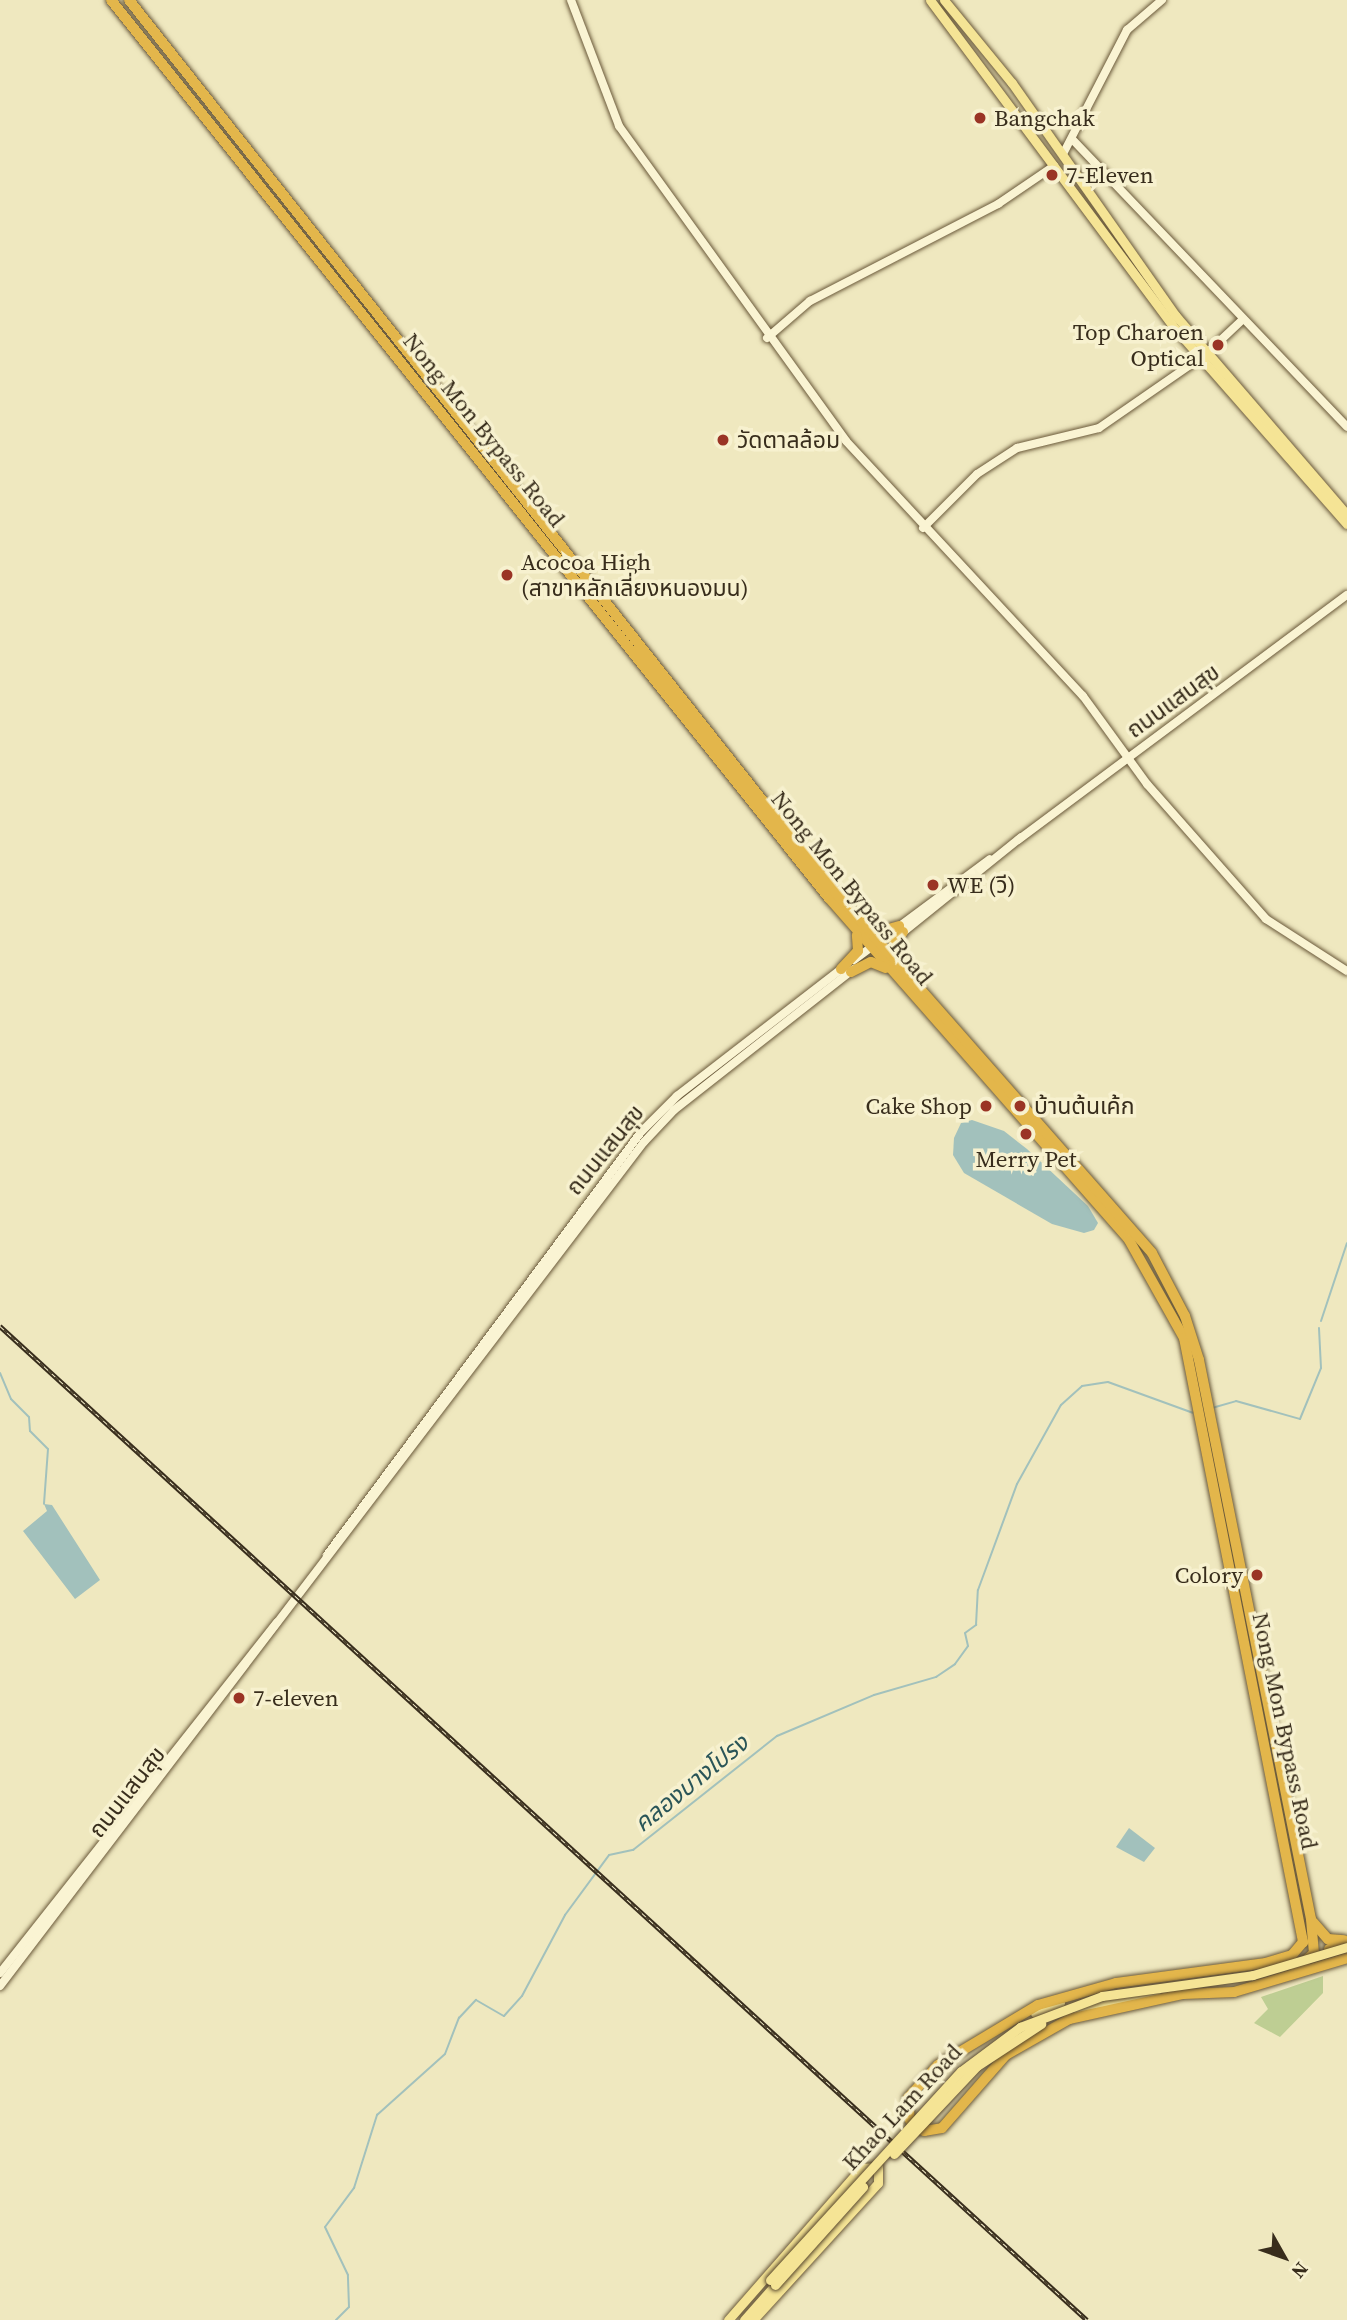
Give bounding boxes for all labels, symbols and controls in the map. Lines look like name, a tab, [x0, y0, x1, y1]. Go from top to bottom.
place label: Bangchak	[994, 104, 1095, 132]
marker: Bangchak	[972, 110, 988, 126]
place label: 7-Eleven	[1066, 161, 1154, 189]
marker: 7-Eleven	[1044, 167, 1060, 183]
place label: Top Charoen Optical	[1073, 318, 1204, 372]
street label: Nong Mon Bypass Road	[397, 328, 571, 532]
marker: Top Charoen Optical	[1210, 337, 1226, 353]
place label: วัดตาลล้อม	[737, 426, 840, 454]
marker: วัดตาลล้อม	[715, 432, 731, 448]
place label: Acocoa High (สาขาหลักเลี่ยงหนองมน)	[521, 548, 749, 602]
marker: Acocoa High (สาขาหลักเลี่ยงหนองมน)	[499, 567, 515, 583]
street label: ถนนแสนสุข	[1121, 658, 1225, 744]
street label: Nong Mon Bypass Road	[765, 786, 939, 990]
place label: WE (วี)	[947, 871, 1015, 899]
marker: WE (วี)	[925, 877, 941, 893]
place label: Cake Shop	[865, 1092, 972, 1120]
place label: บ้านต้นเค้ก	[1034, 1092, 1135, 1120]
marker: Cake Shop	[978, 1098, 994, 1114]
marker: บ้านต้นเค้ก	[1012, 1098, 1028, 1114]
street label: ถนนแสนสุข	[560, 1099, 650, 1201]
marker: Merry Pet	[1018, 1126, 1034, 1142]
place label: Merry Pet	[975, 1145, 1077, 1173]
place label: Colory	[1175, 1561, 1243, 1589]
marker: Colory	[1249, 1567, 1265, 1583]
street label: Nong Mon Bypass Road	[1246, 1610, 1324, 1852]
place label: 7-eleven	[253, 1684, 339, 1712]
marker: 7-eleven	[231, 1690, 247, 1706]
water label: คลองบางโปรง	[628, 1728, 754, 1838]
street label: ถนนแสนสุข	[83, 1741, 171, 1843]
street label: Khao Lam Road	[837, 2038, 967, 2176]
north arrow	[1249, 2222, 1319, 2292]
text: N	[1286, 2257, 1314, 2284]

